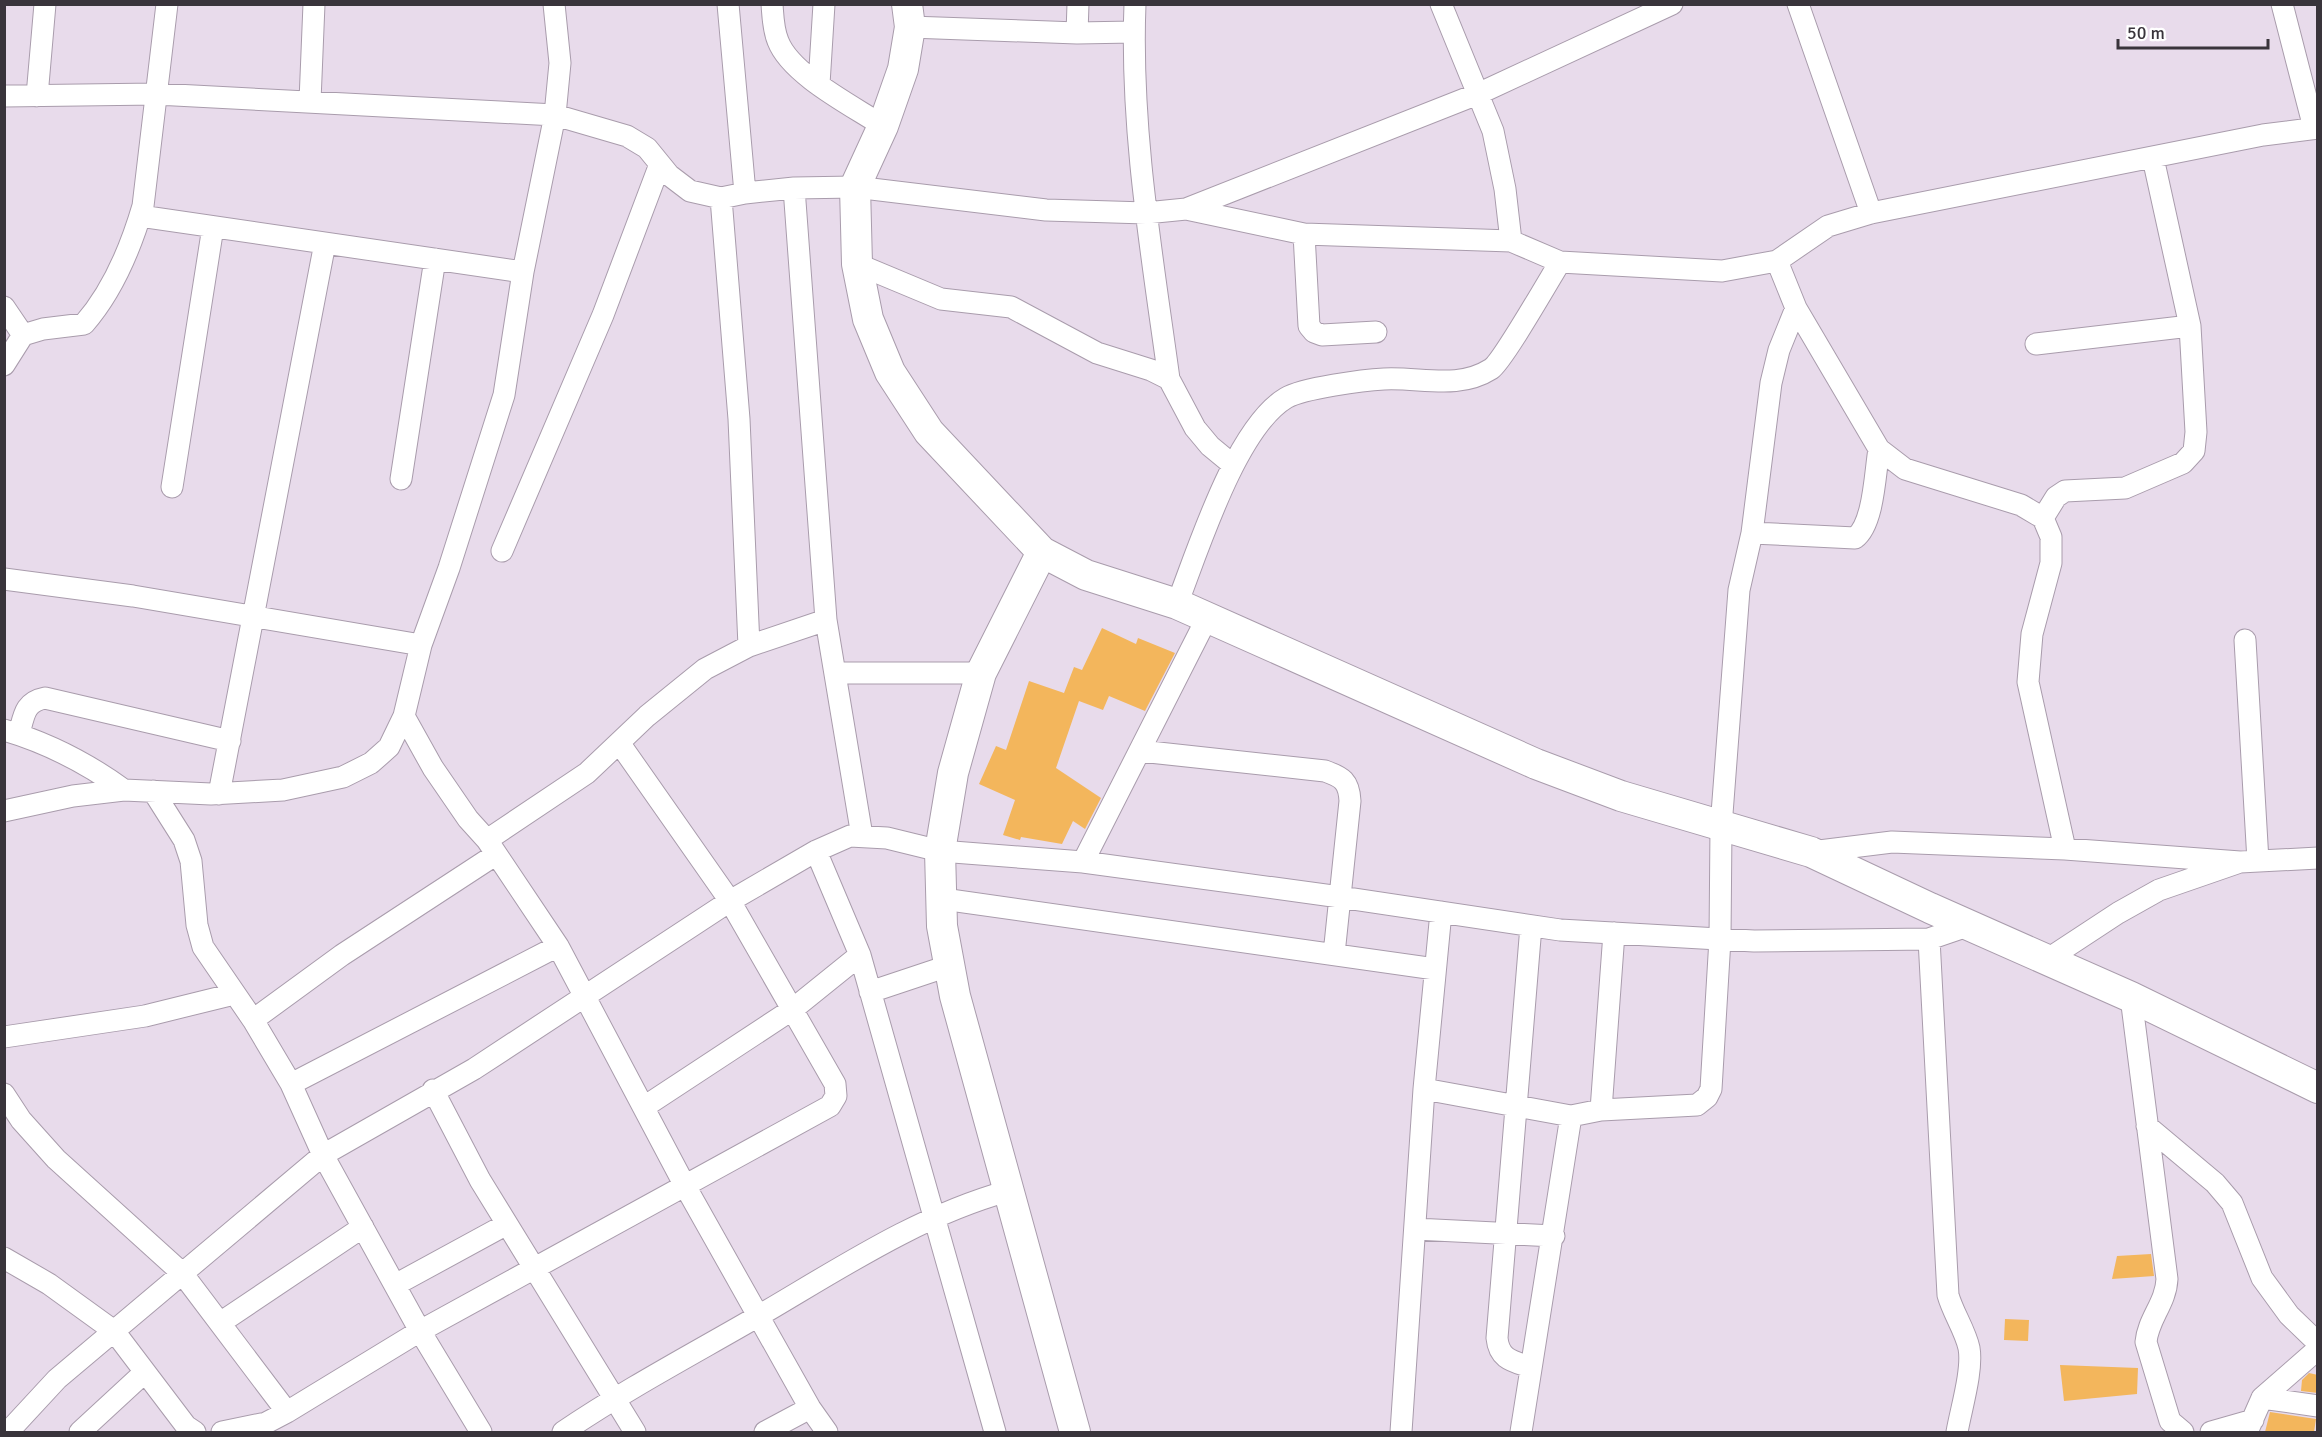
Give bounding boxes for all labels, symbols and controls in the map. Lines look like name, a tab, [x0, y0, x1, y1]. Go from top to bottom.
scale bar	[2118, 12, 2268, 50]
text: 50 m	[2127, 22, 2165, 44]

